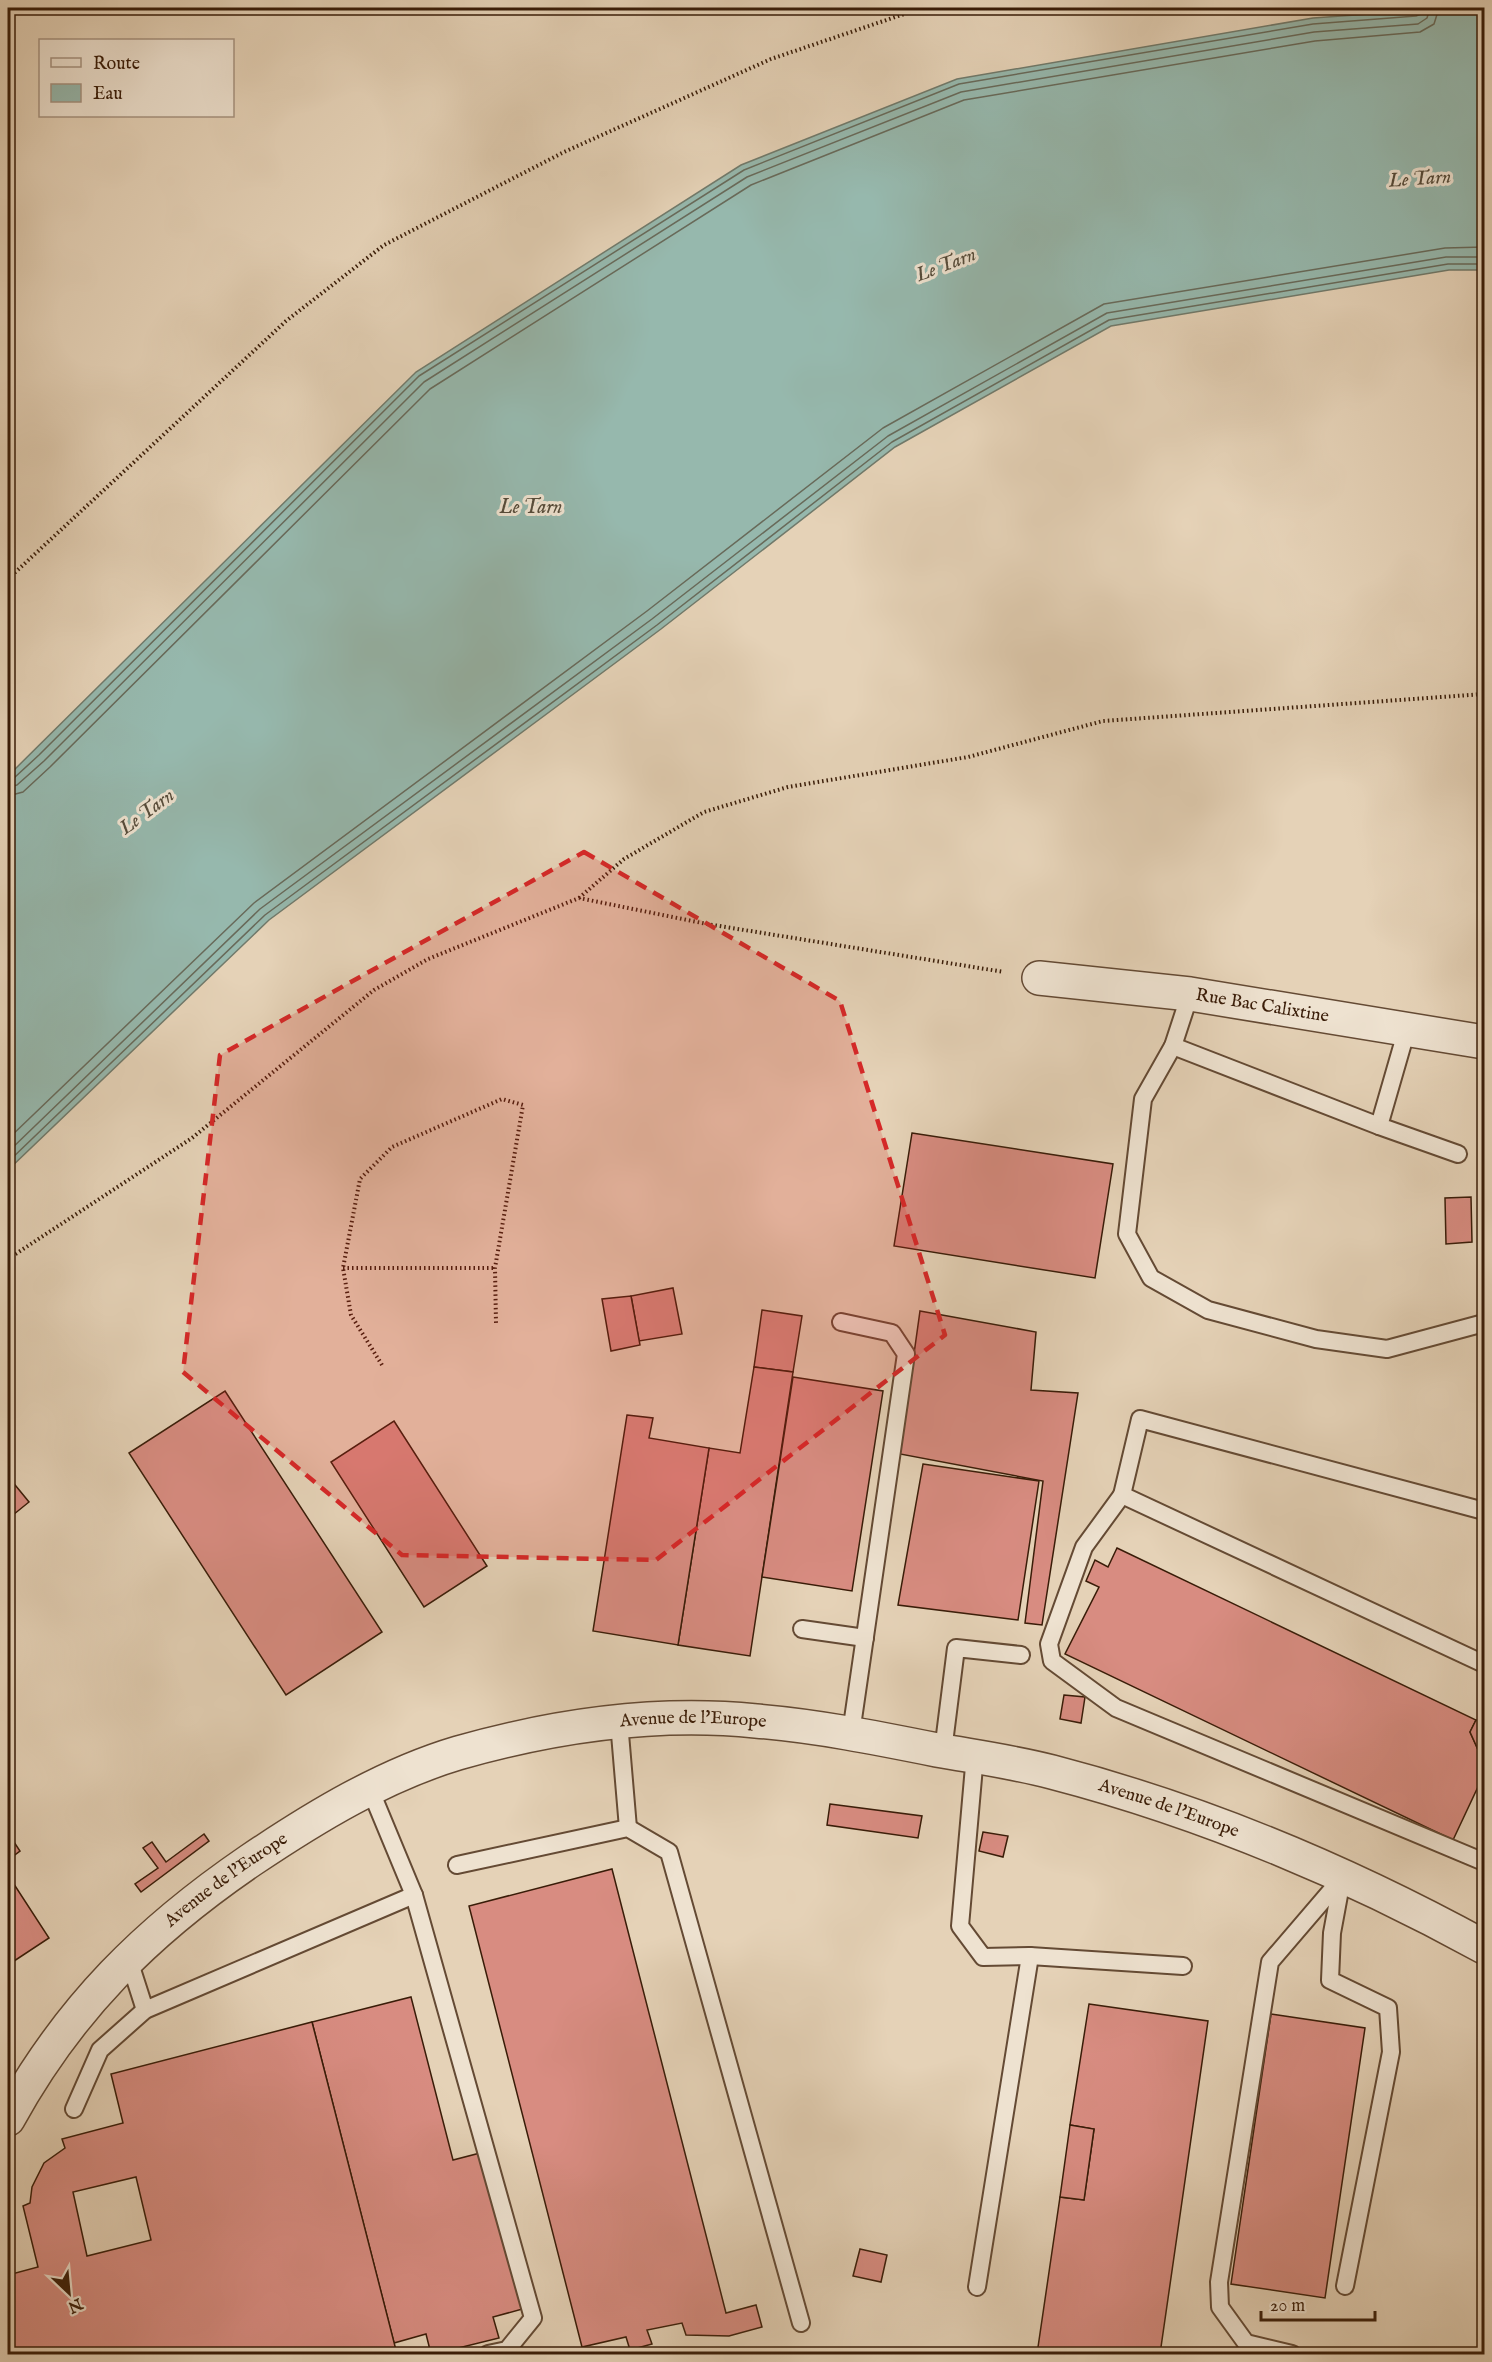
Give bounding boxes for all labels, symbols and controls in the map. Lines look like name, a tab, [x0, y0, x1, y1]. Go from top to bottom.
legend	[39, 39, 234, 117]
text: Route	[93, 53, 140, 76]
text: Eau	[93, 83, 123, 106]
water label: Le Tarn	[1387, 164, 1452, 194]
water label: Le Tarn	[911, 242, 980, 288]
water label: Le Tarn	[499, 495, 562, 520]
water label: Le Tarn	[114, 783, 180, 841]
street label: Rue Bac Calixtine	[1194, 984, 1330, 1028]
street label: Avenue de l'Europe	[618, 1706, 767, 1733]
street label: Avenue de l'Europe	[1095, 1774, 1242, 1843]
street label: Avenue de l'Europe	[159, 1827, 292, 1933]
north arrow	[39, 2263, 99, 2323]
scale bar	[1261, 2284, 1375, 2322]
text: N	[64, 2292, 86, 2317]
text: 20 m	[1270, 2295, 1305, 2318]

